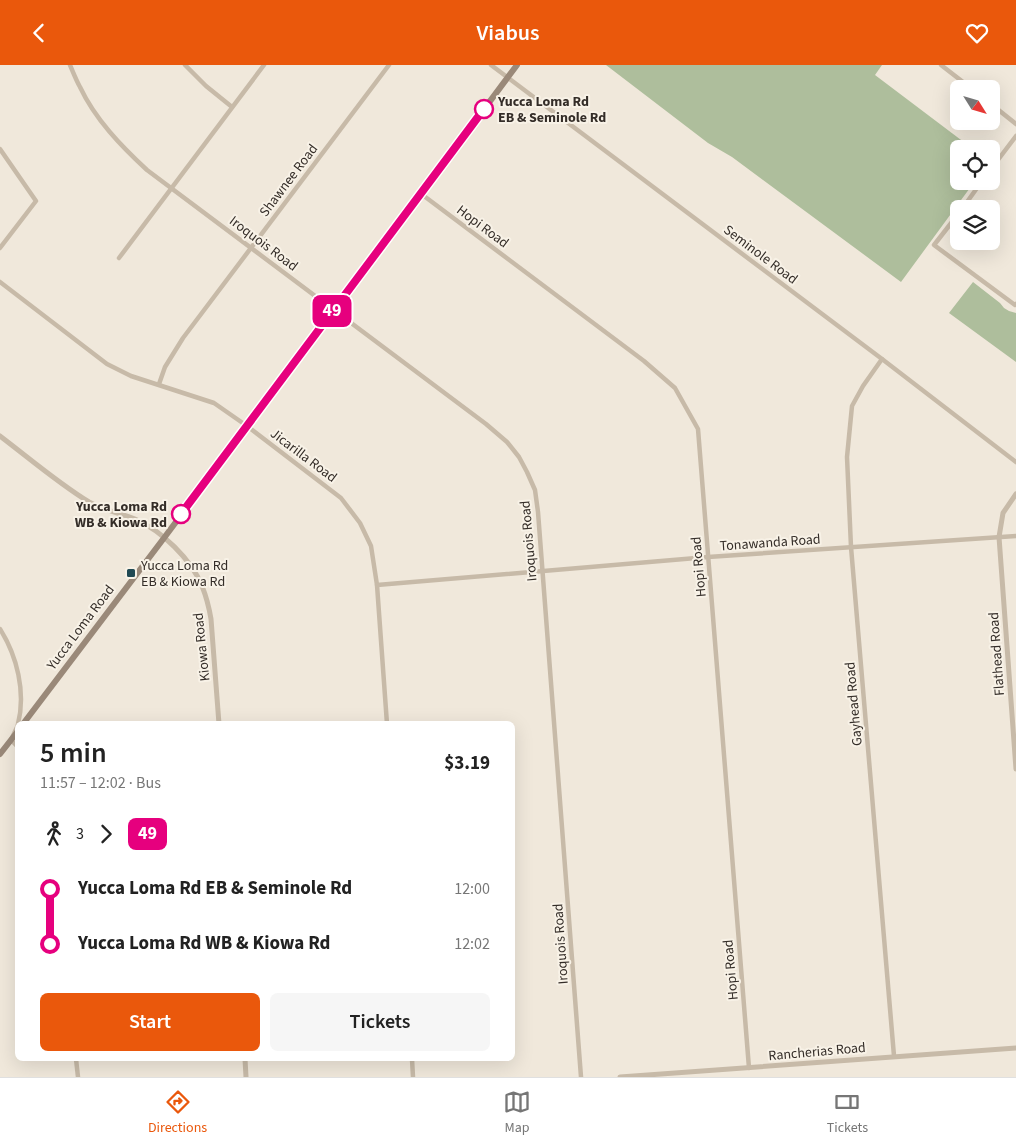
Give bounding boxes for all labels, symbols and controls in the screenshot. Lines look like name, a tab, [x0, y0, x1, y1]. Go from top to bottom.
text: Viabus	[476, 17, 540, 49]
icon: back	[25, 19, 53, 47]
icon: heart	[963, 19, 991, 47]
north arrow	[950, 80, 1000, 130]
map controls	[950, 80, 1000, 250]
place label: Yucca Loma Rd EB & Seminole Rd	[497, 92, 606, 128]
marker: Yucca Loma Rd EB & Seminole Rd	[474, 99, 494, 119]
street label: Shawnee Road	[255, 140, 323, 221]
button: locate	[950, 140, 1000, 190]
button: layers	[950, 200, 1000, 250]
street label: Hopi Road	[452, 201, 513, 253]
street label: Iroquois Road	[225, 211, 302, 276]
street label: Seminole Road	[719, 220, 802, 289]
line badge: 49	[310, 295, 354, 327]
text: 49	[322, 298, 342, 323]
street label: Jicarilla Road	[266, 424, 341, 487]
place label: Yucca Loma Rd WB & Kiowa Rd	[75, 497, 167, 533]
street label: Iroquois Road	[515, 500, 542, 582]
marker: Yucca Loma Rd WB & Kiowa Rd	[171, 504, 191, 524]
street label: Tonawanda Road	[719, 529, 821, 557]
street label: Hopi Road	[686, 536, 712, 598]
place label: Yucca Loma Rd EB & Kiowa Rd	[140, 556, 228, 592]
marker: Yucca Loma Rd EB & Kiowa Rd	[125, 567, 137, 579]
street label: Yucca Loma Road	[42, 581, 119, 675]
street label: Flathead Road	[984, 611, 1010, 697]
street label: Kiowa Road	[188, 612, 216, 682]
street label: Gayhead Road	[840, 661, 868, 747]
text: 5 min	[40, 733, 107, 773]
text: $3.19	[444, 750, 490, 777]
text: 11:57 – 12:02 · Bus	[40, 772, 161, 794]
icon: walk	[40, 820, 68, 848]
icon: forward	[92, 820, 120, 848]
text: 49	[138, 821, 157, 846]
text: 3	[76, 823, 84, 845]
text: Yucca Loma Rd EB & Seminole Rd	[78, 875, 352, 902]
text: 12:00	[454, 878, 490, 900]
street label: Iroquois Road	[548, 903, 574, 985]
text: Yucca Loma Rd WB & Kiowa Rd	[78, 930, 331, 957]
text: 12:02	[454, 933, 490, 955]
street label: Hopi Road	[718, 939, 744, 1001]
button: Start	[40, 993, 260, 1051]
button: Tickets	[270, 993, 490, 1051]
street label: Rancherias Road	[768, 1038, 867, 1066]
tab: Directions	[148, 1088, 207, 1138]
tab: Map	[503, 1088, 531, 1138]
tab: Tickets	[827, 1088, 868, 1138]

